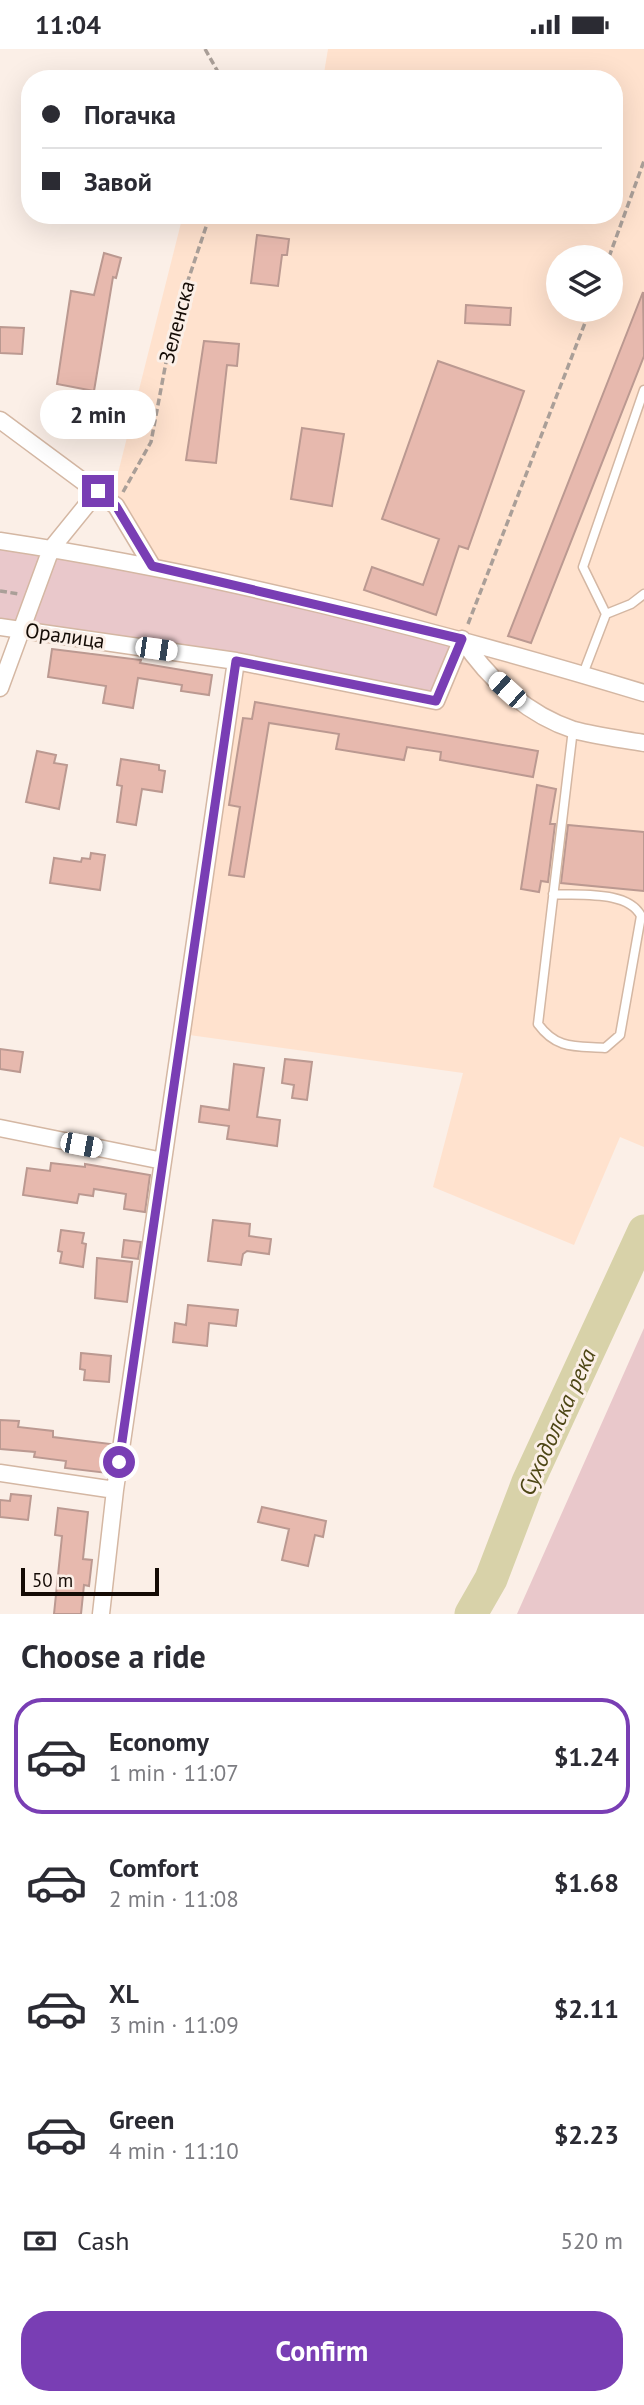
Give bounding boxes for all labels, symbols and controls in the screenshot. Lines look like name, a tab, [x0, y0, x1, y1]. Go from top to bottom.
text: 11:04	[35, 8, 101, 41]
text: Погачка	[84, 98, 176, 131]
text: Завой	[84, 165, 152, 198]
map controls	[546, 245, 623, 322]
button: layers	[546, 245, 623, 322]
street label: Зеленска	[153, 278, 200, 366]
callout: 2 min	[40, 389, 156, 439]
text: 2 min	[70, 400, 126, 429]
route end	[82, 475, 114, 507]
street label: Оралица	[24, 617, 107, 654]
car	[134, 636, 179, 662]
car	[485, 668, 530, 712]
car	[59, 1131, 104, 1159]
water label: Суходолска река	[511, 1344, 602, 1500]
route start	[103, 1446, 135, 1478]
scale bar	[21, 1565, 159, 1597]
text: 50 m	[32, 1568, 73, 1592]
text: Choose a ride	[21, 1635, 206, 1677]
icon: car	[25, 1725, 88, 1788]
text: Economy	[109, 1725, 209, 1758]
text: $1.24	[554, 1740, 619, 1773]
text: 1 min · 11:07	[109, 1758, 239, 1787]
icon: car	[25, 1851, 88, 1914]
text: Comfort	[109, 1851, 199, 1884]
text: $1.68	[554, 1866, 619, 1899]
text: 2 min · 11:08	[109, 1884, 239, 1913]
icon: car	[25, 1977, 88, 2040]
text: XL	[109, 1977, 139, 2010]
text: $2.11	[554, 1992, 619, 2025]
text: 3 min · 11:09	[109, 2010, 239, 2039]
icon: car	[25, 2103, 88, 2166]
text: Green	[109, 2103, 174, 2136]
text: $2.23	[554, 2118, 619, 2151]
text: 4 min · 11:10	[109, 2136, 239, 2165]
icon: cash	[21, 2222, 59, 2260]
text: Cash	[77, 2224, 129, 2257]
text: 520 m	[561, 2226, 623, 2255]
button: Confirm	[21, 2311, 623, 2391]

